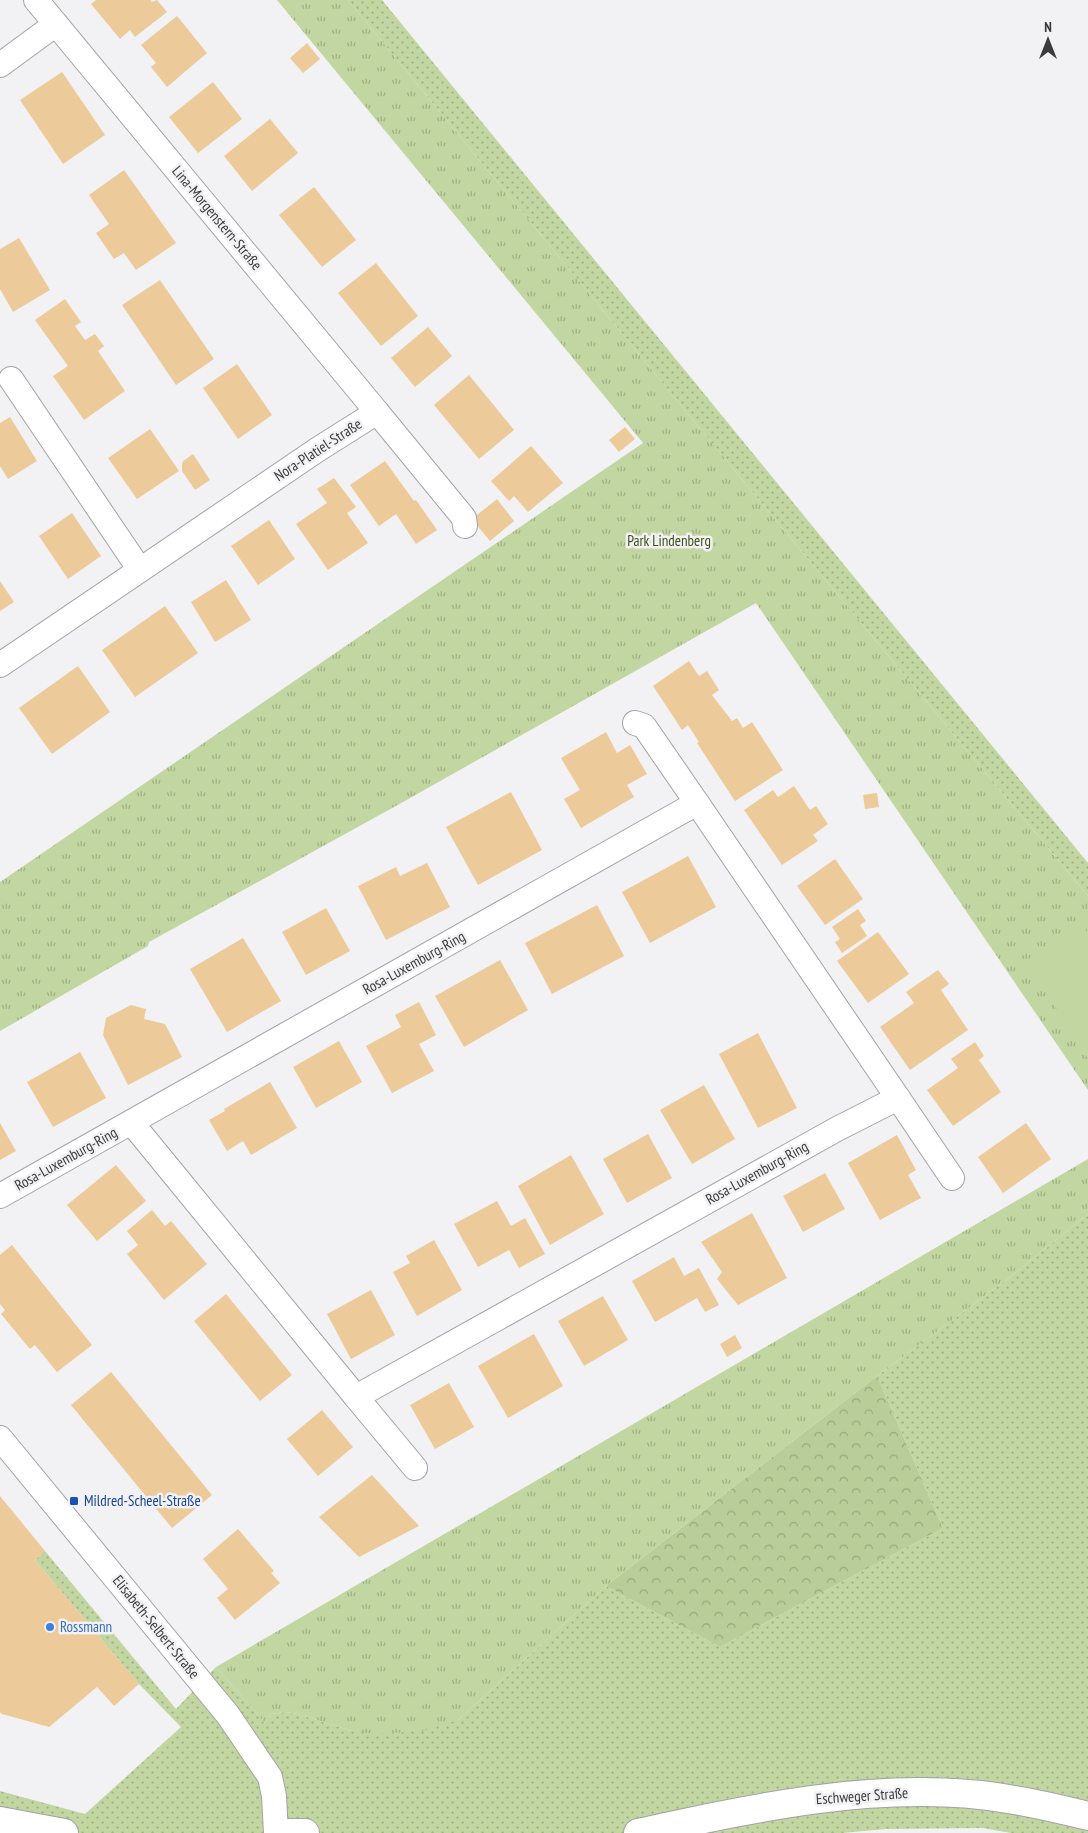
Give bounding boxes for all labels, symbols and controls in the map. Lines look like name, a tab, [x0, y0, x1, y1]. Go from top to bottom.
north arrow	[1023, 15, 1073, 65]
text: N	[1044, 18, 1052, 36]
street label: Lina-Morgenstern-Straße	[168, 162, 267, 274]
street label: Nora-Platiel-Straße	[270, 414, 365, 485]
park label: Park Lindenberg	[627, 531, 711, 550]
street label: Rosa-Luxemburg-Ring	[359, 927, 468, 999]
street label: Rosa-Luxemburg-Ring	[11, 1123, 120, 1195]
street label: Rosa-Luxemburg-Ring	[702, 1137, 811, 1209]
place label: Mildred-Scheel-Straße	[84, 1491, 201, 1510]
marker: Mildred-Scheel-Straße	[68, 1495, 80, 1507]
street label: Elisabeth-Selbert-Straße	[109, 1571, 204, 1682]
place label: Rossmann	[60, 1617, 112, 1636]
marker: Rossmann	[44, 1621, 56, 1633]
street label: Eschweger Straße	[815, 1783, 909, 1808]

